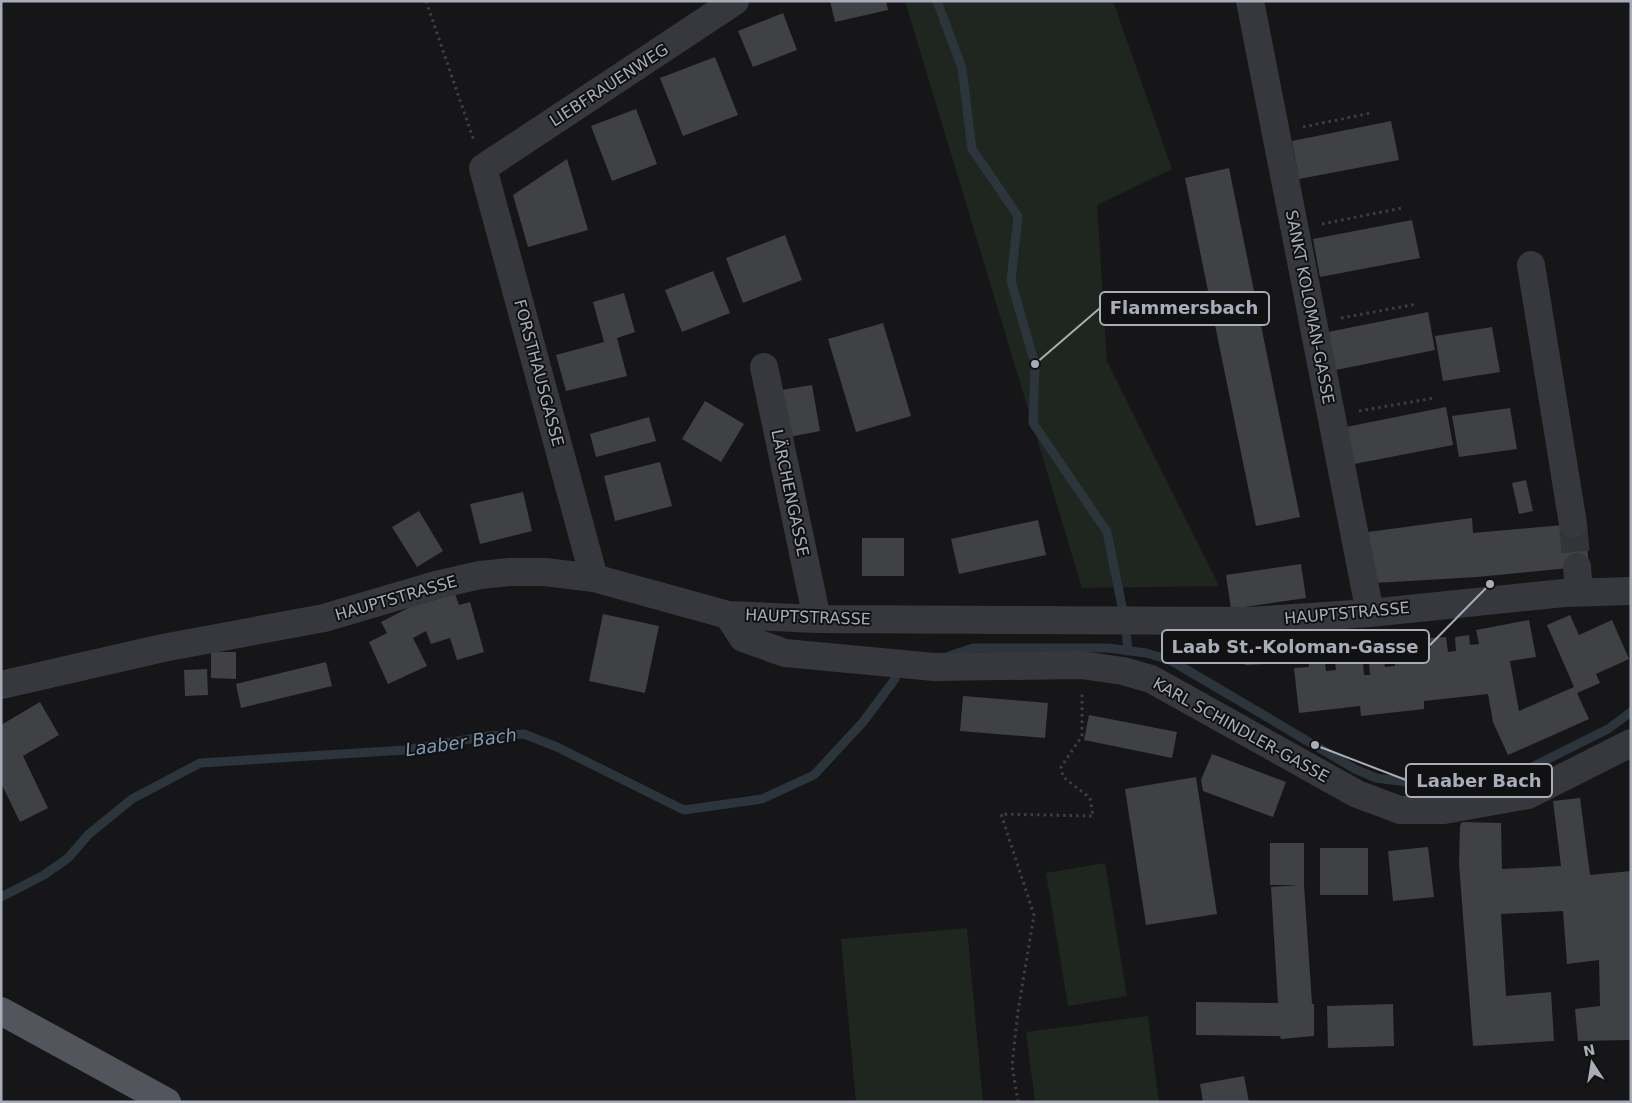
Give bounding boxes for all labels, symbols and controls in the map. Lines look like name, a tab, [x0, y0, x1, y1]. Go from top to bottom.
street label: LIEBFRAUENWEG	[546, 40, 672, 130]
street label: SANKT KOLOMAN-GASSE	[1282, 208, 1338, 406]
callout: Flammersbach	[1100, 292, 1269, 325]
street label: FORSTHAUSGASSE	[510, 297, 568, 449]
text: Flammersbach	[1110, 297, 1258, 318]
street label: LÄRCHENGASSE	[767, 428, 813, 558]
street label: HAUPTSTRASSE	[333, 572, 459, 624]
street label: HAUPTSTRASSE	[1283, 598, 1411, 628]
street label: HAUPTSTRASSE	[745, 605, 871, 629]
callout: Laab St.-Koloman-Gasse	[1162, 630, 1429, 663]
text: Laab St.-Koloman-Gasse	[1171, 636, 1419, 657]
street label: KARL SCHINDLER-GASSE	[1150, 674, 1332, 786]
water label: Laaber Bach	[404, 724, 518, 760]
callout: Laaber Bach	[1406, 764, 1552, 797]
text: Laaber Bach	[1416, 770, 1542, 791]
north arrow	[1567, 1038, 1617, 1088]
text: N	[1582, 1041, 1597, 1059]

